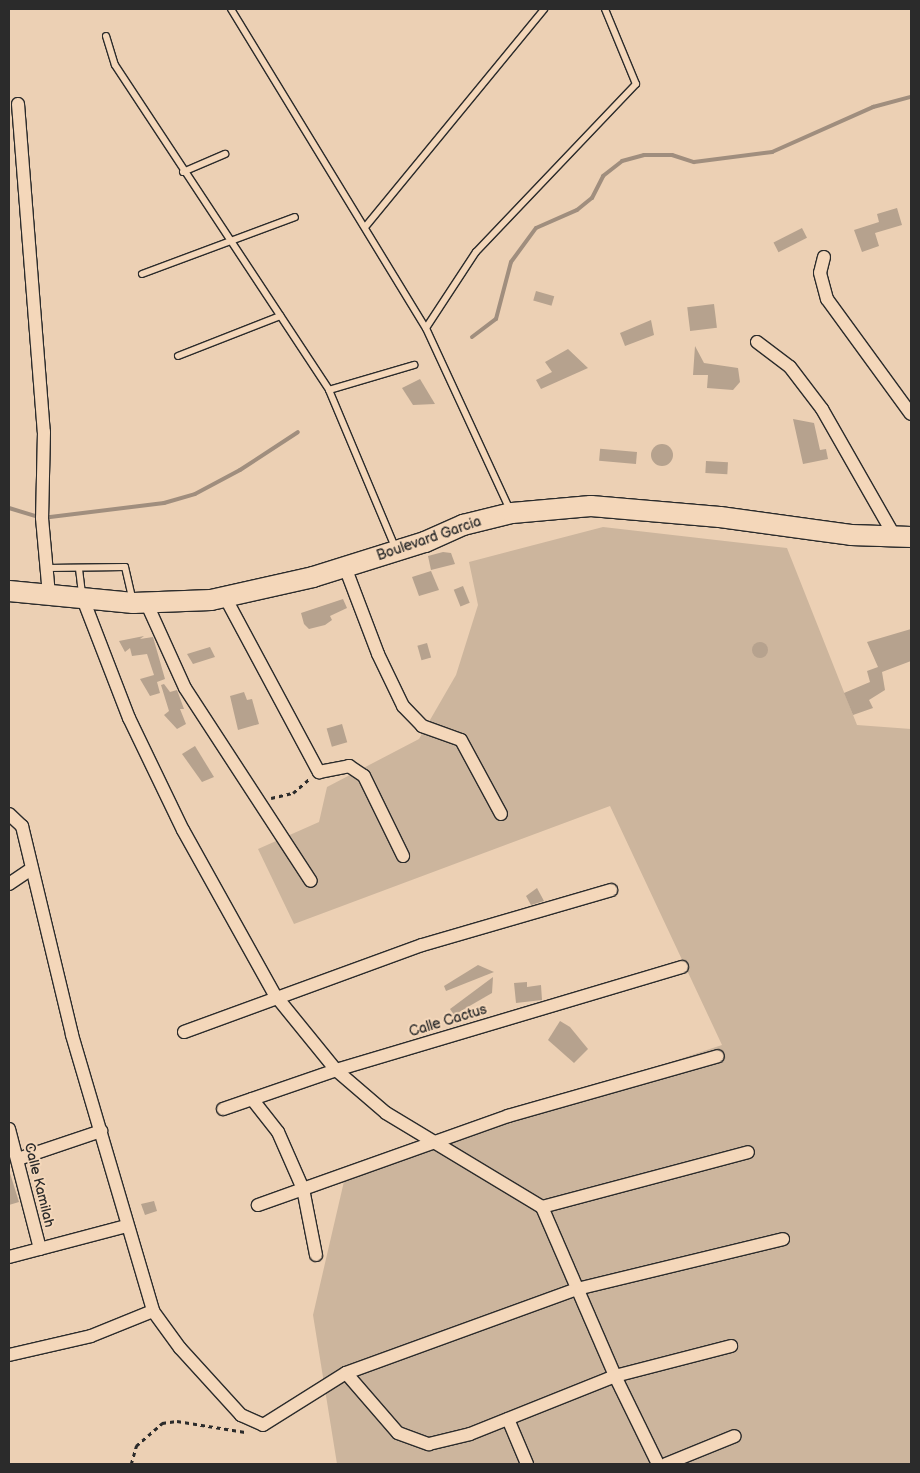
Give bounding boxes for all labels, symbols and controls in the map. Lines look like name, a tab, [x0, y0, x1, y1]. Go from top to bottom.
street label: Boulevard Garcia	[375, 513, 483, 565]
street label: Calle Cactus	[407, 1001, 489, 1041]
street label: Calle Kamilah	[20, 1141, 58, 1229]

